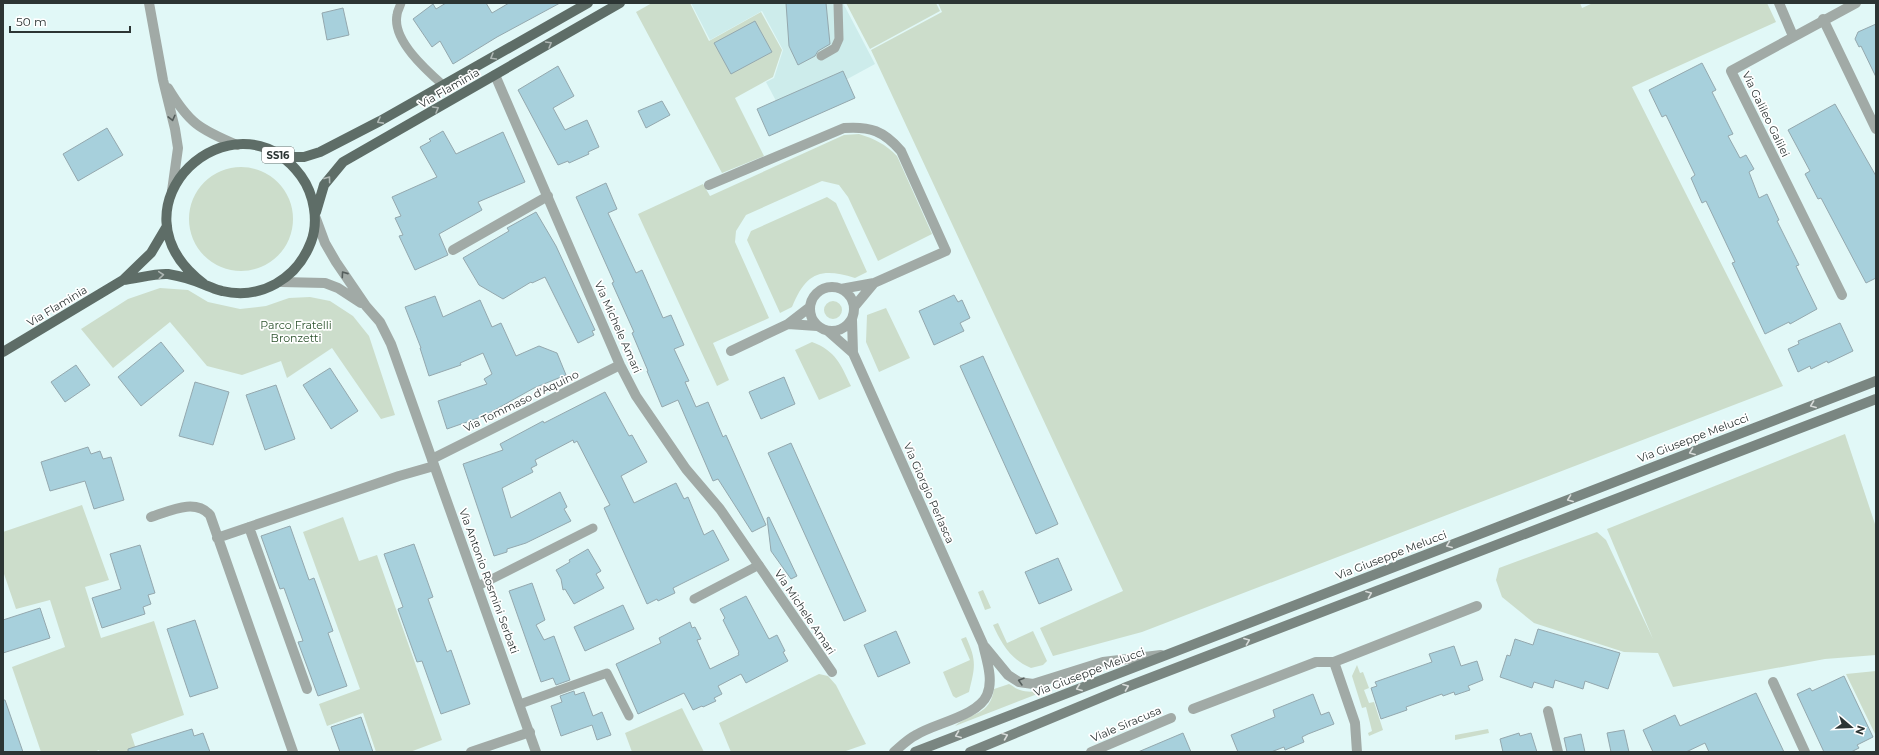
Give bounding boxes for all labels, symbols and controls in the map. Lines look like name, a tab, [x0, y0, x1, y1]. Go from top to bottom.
scale bar	[10, 8, 130, 34]
text: 50 m	[16, 14, 47, 29]
one-way arrow	[544, 42, 552, 49]
one-way arrow	[490, 52, 497, 59]
street label: Via Flaminia	[416, 65, 482, 111]
street label: Via Galileo Galilei	[1739, 69, 1793, 159]
one-way arrow	[432, 107, 439, 114]
one-way arrow	[168, 114, 176, 121]
one-way arrow	[377, 116, 384, 123]
road number: SS16	[262, 147, 294, 163]
one-way arrow	[323, 177, 330, 184]
one-way arrow	[158, 271, 165, 280]
one-way arrow	[341, 271, 349, 278]
street label: Via Michele Amari	[591, 279, 645, 375]
street label: Via Flaminia	[24, 283, 90, 329]
park label: Parco Fratelli Bronzetti	[260, 318, 332, 345]
street label: Via Tommaso d'Aquino	[461, 367, 581, 435]
one-way arrow	[1809, 400, 1816, 408]
street label: Via Giuseppe Melucci	[1636, 410, 1751, 466]
street label: Via Giorgio Perlasca	[900, 440, 958, 546]
one-way arrow	[1688, 447, 1695, 455]
one-way arrow	[1567, 494, 1574, 502]
street label: Via Antonio Rosmini Serbati	[456, 506, 522, 656]
street label: Via Giuseppe Melucci	[1334, 527, 1449, 583]
one-way arrow	[1446, 541, 1453, 549]
street label: Via Michele Amari	[771, 567, 839, 657]
one-way arrow	[1365, 590, 1372, 598]
one-way arrow	[1244, 637, 1251, 645]
street label: Via Giuseppe Melucci	[1032, 644, 1147, 700]
one-way arrow	[1017, 677, 1024, 686]
one-way arrow	[1075, 684, 1082, 692]
one-way arrow	[1123, 684, 1130, 692]
street label: Viale Siracusa	[1089, 703, 1163, 745]
north arrow	[1831, 707, 1871, 747]
text: N	[1852, 724, 1869, 737]
one-way arrow	[954, 731, 961, 739]
one-way arrow	[1001, 733, 1009, 741]

